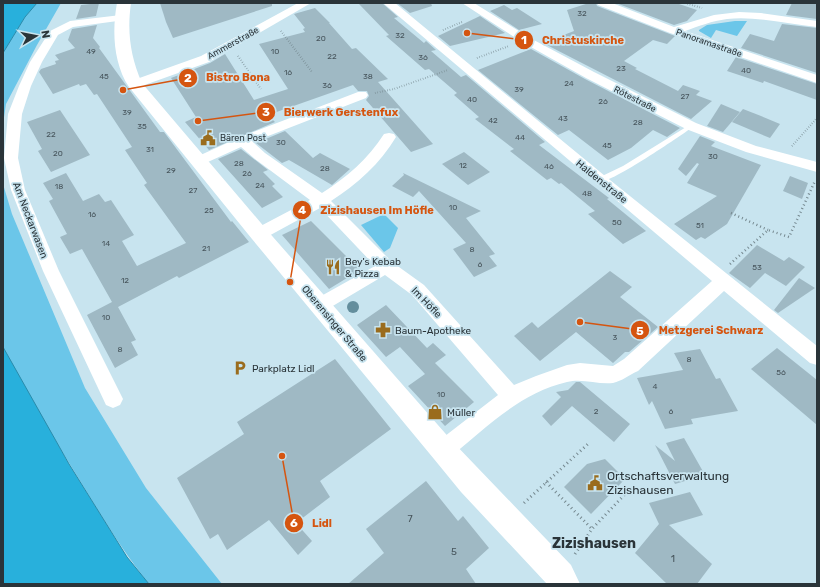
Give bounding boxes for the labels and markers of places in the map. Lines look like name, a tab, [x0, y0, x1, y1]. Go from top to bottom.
callout: Christuskirche	[514, 28, 632, 51]
callout: Bistro Bona	[178, 66, 278, 89]
callout: Bierwerk Gerstenfux	[256, 100, 406, 123]
public building icon: Bären Post	[199, 129, 217, 147]
place label: Bären Post	[220, 133, 266, 143]
callout: Zizishausen Im Höfle	[292, 199, 441, 222]
place label: Bey's Kebab & Pizza	[345, 256, 401, 280]
restaurant icon: Bey's Kebab & Pizza	[324, 258, 342, 276]
callout: Metzgerei Schwarz	[630, 319, 771, 342]
pharmacy icon: Baum-Apotheke	[374, 321, 392, 339]
place label: Baum-Apotheke	[395, 325, 472, 337]
parking icon: Parkplatz Lidl	[231, 359, 249, 377]
place label: Parkplatz Lidl	[252, 363, 315, 375]
shop icon: Müller	[426, 403, 444, 421]
place label: Müller	[447, 407, 475, 419]
place label: Ortschaftsverwaltung Zizishausen	[607, 469, 729, 497]
public building icon: Ortschaftsverwaltung Zizishausen	[586, 474, 604, 492]
callout: Lidl	[284, 512, 340, 535]

